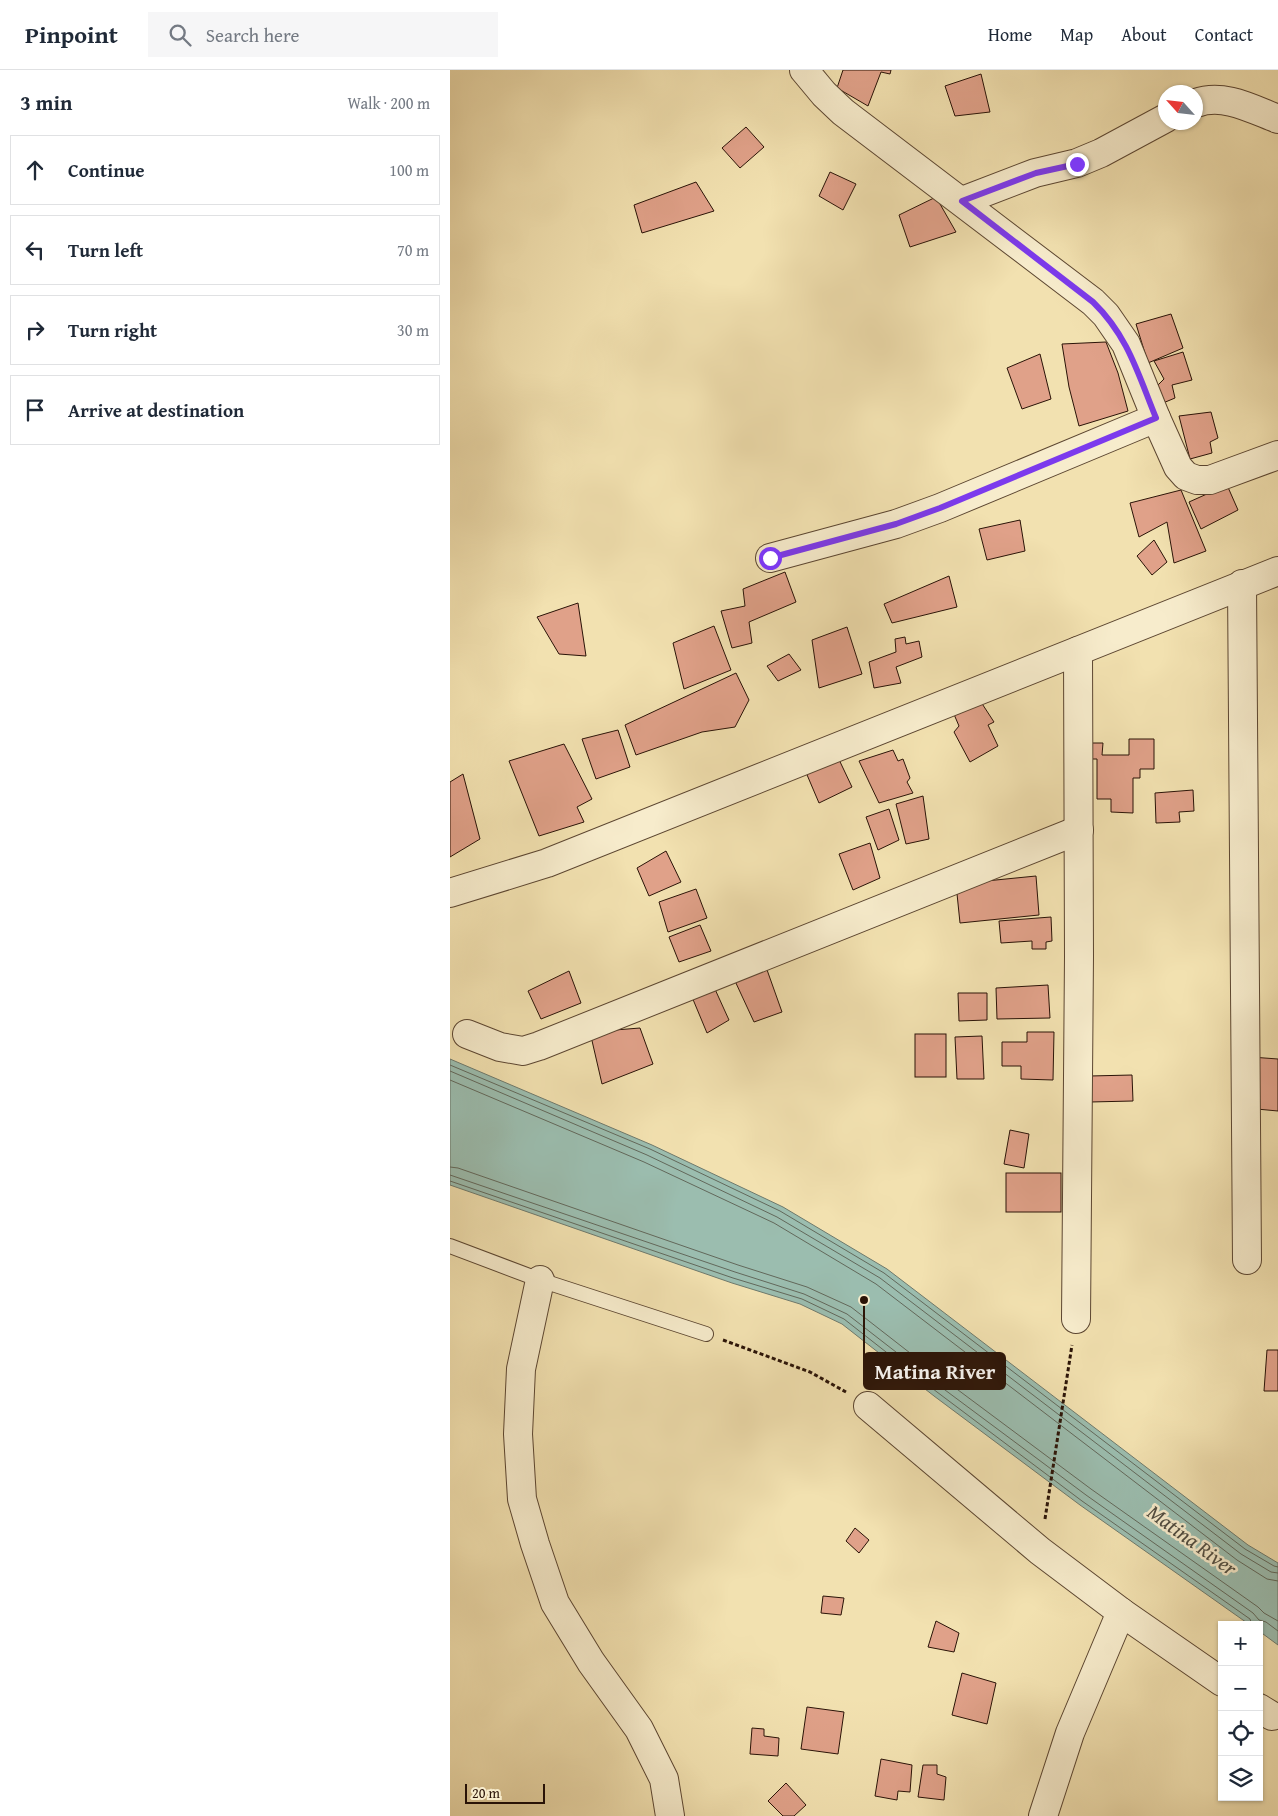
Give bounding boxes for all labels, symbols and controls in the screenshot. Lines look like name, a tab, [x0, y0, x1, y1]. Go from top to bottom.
search box	[148, 12, 498, 57]
text: Pinpoint	[25, 17, 118, 52]
icon: search	[166, 21, 194, 49]
text: Search here	[206, 21, 299, 49]
text: Home	[988, 21, 1032, 48]
text: Map	[1060, 21, 1093, 48]
text: About	[1121, 21, 1167, 48]
text: Contact	[1195, 21, 1253, 48]
north arrow	[1158, 85, 1203, 130]
text: 3 min	[20, 87, 72, 118]
text: Walk · 200 m	[347, 91, 430, 115]
route end	[1066, 153, 1089, 176]
icon: ahead	[21, 156, 49, 184]
text: Continue	[68, 156, 145, 184]
text: 100 m	[389, 158, 429, 182]
icon: left	[21, 236, 49, 264]
text: Turn left	[68, 236, 143, 264]
text: 70 m	[397, 238, 429, 262]
icon: right	[21, 316, 49, 344]
text: Turn right	[68, 316, 157, 344]
text: 30 m	[397, 318, 429, 342]
icon: arrive	[21, 396, 49, 424]
text: Arrive at destination	[68, 396, 244, 424]
route start	[759, 547, 782, 570]
callout: Matina River	[864, 1353, 1005, 1389]
text: Matina River	[875, 1356, 996, 1387]
water label: Matina River	[1141, 1496, 1245, 1583]
map controls	[1218, 1621, 1263, 1801]
button: +	[1218, 1621, 1263, 1666]
button: −	[1218, 1666, 1263, 1711]
button: locate	[1218, 1711, 1263, 1756]
button: layers	[1218, 1756, 1263, 1801]
scale bar	[465, 1781, 545, 1804]
text: 20 m	[472, 1783, 500, 1803]

